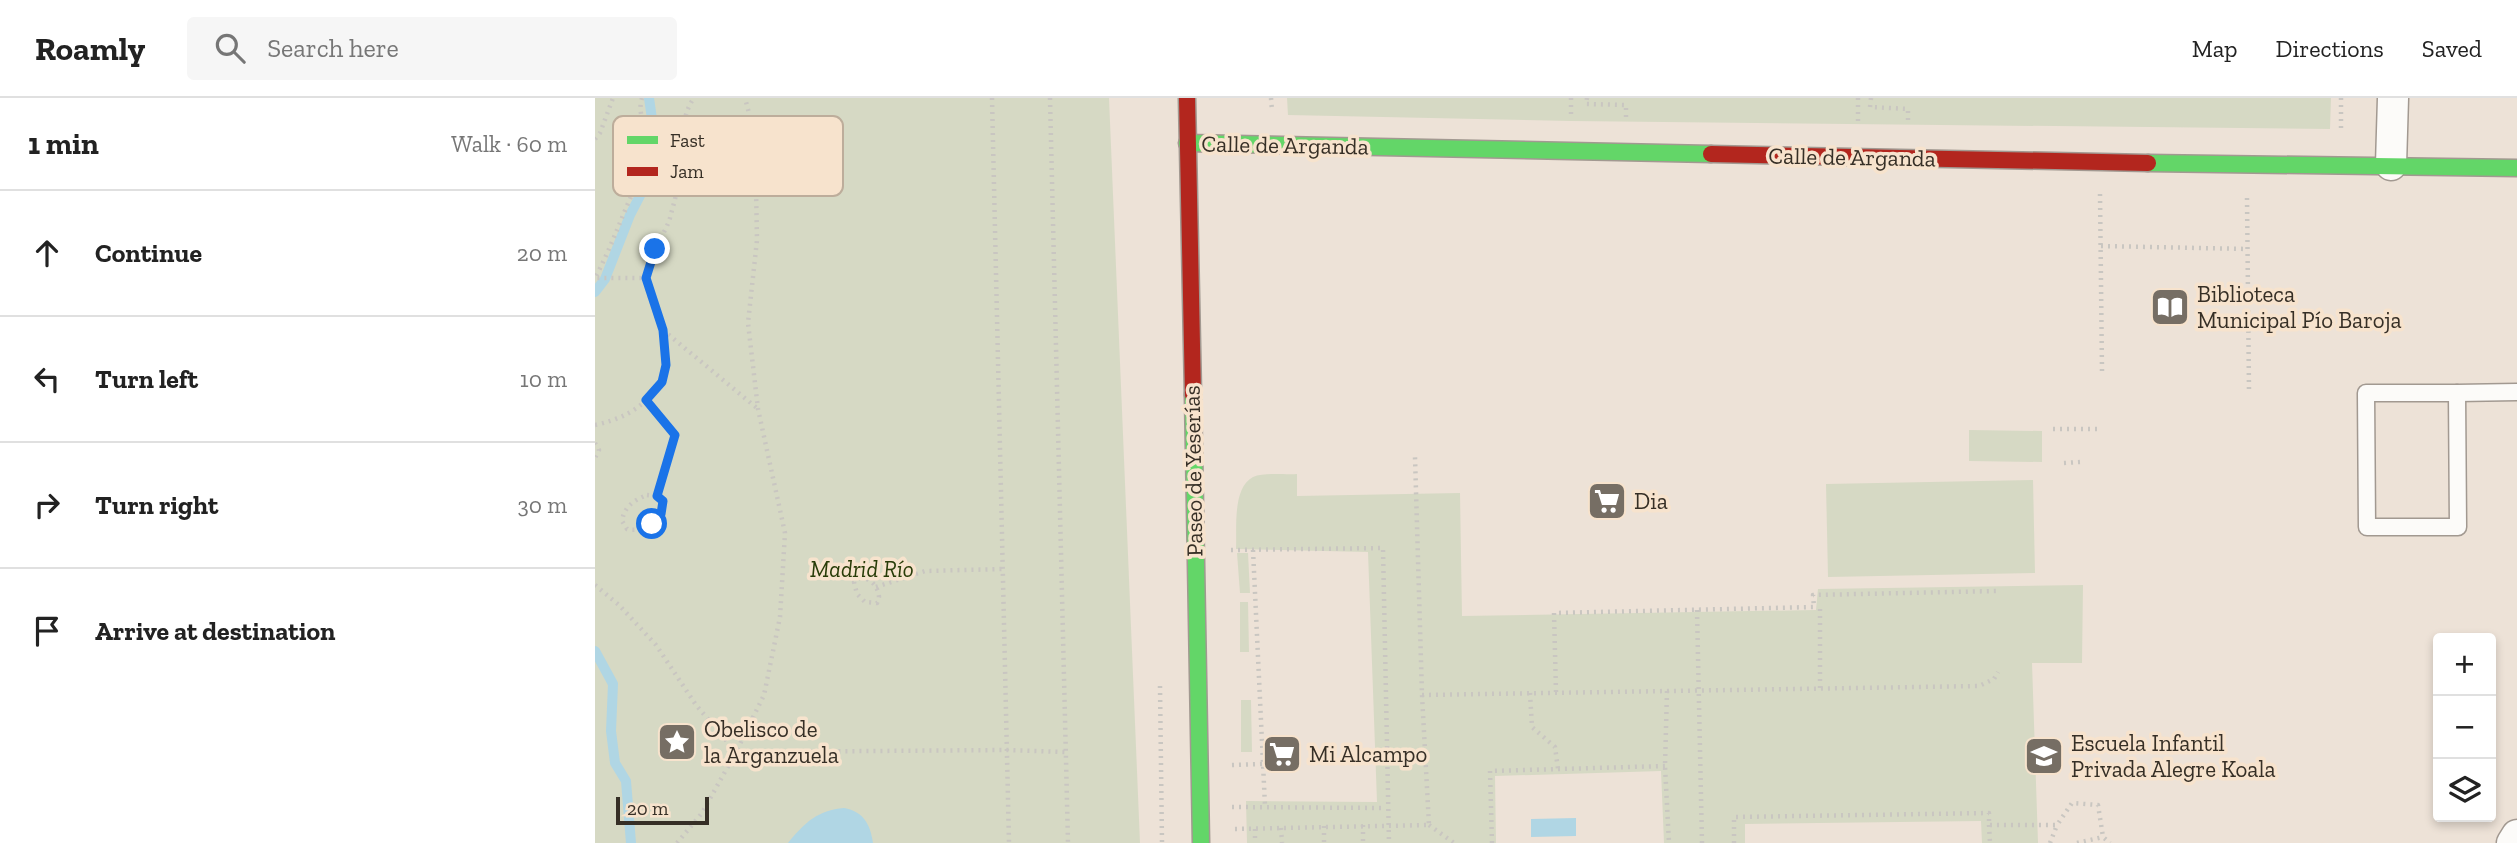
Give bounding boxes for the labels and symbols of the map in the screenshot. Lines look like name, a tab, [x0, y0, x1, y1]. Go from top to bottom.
legend	[613, 116, 843, 196]
text: Fast	[670, 129, 705, 152]
street label: Calle de Arganda	[1201, 130, 1369, 160]
street label: Calle de Arganda	[1768, 142, 1936, 172]
text: Jam	[670, 160, 704, 183]
route end	[639, 233, 670, 264]
place label: Biblioteca Municipal Pío Baroja	[2197, 280, 2402, 334]
library icon: Biblioteca Municipal Pío Baroja	[2149, 286, 2191, 328]
street label: Paseo de Yeserías	[1178, 385, 1208, 557]
supermarket icon: Dia	[1586, 480, 1628, 522]
place label: Dia	[1634, 487, 1668, 515]
route start	[636, 508, 667, 539]
park label: Madrid Río	[810, 555, 914, 583]
place label: Obelisco de la Arganzuela	[704, 715, 839, 769]
place icon: Obelisco de la Arganzuela	[656, 721, 698, 763]
place label: Escuela Infantil Privada Alegre Koala	[2071, 729, 2276, 783]
supermarket icon: Mi Alcampo	[1261, 733, 1303, 775]
school or university icon: Escuela Infantil Privada Alegre Koala	[2023, 735, 2065, 777]
place label: Mi Alcampo	[1309, 740, 1427, 768]
scale bar	[616, 794, 709, 826]

